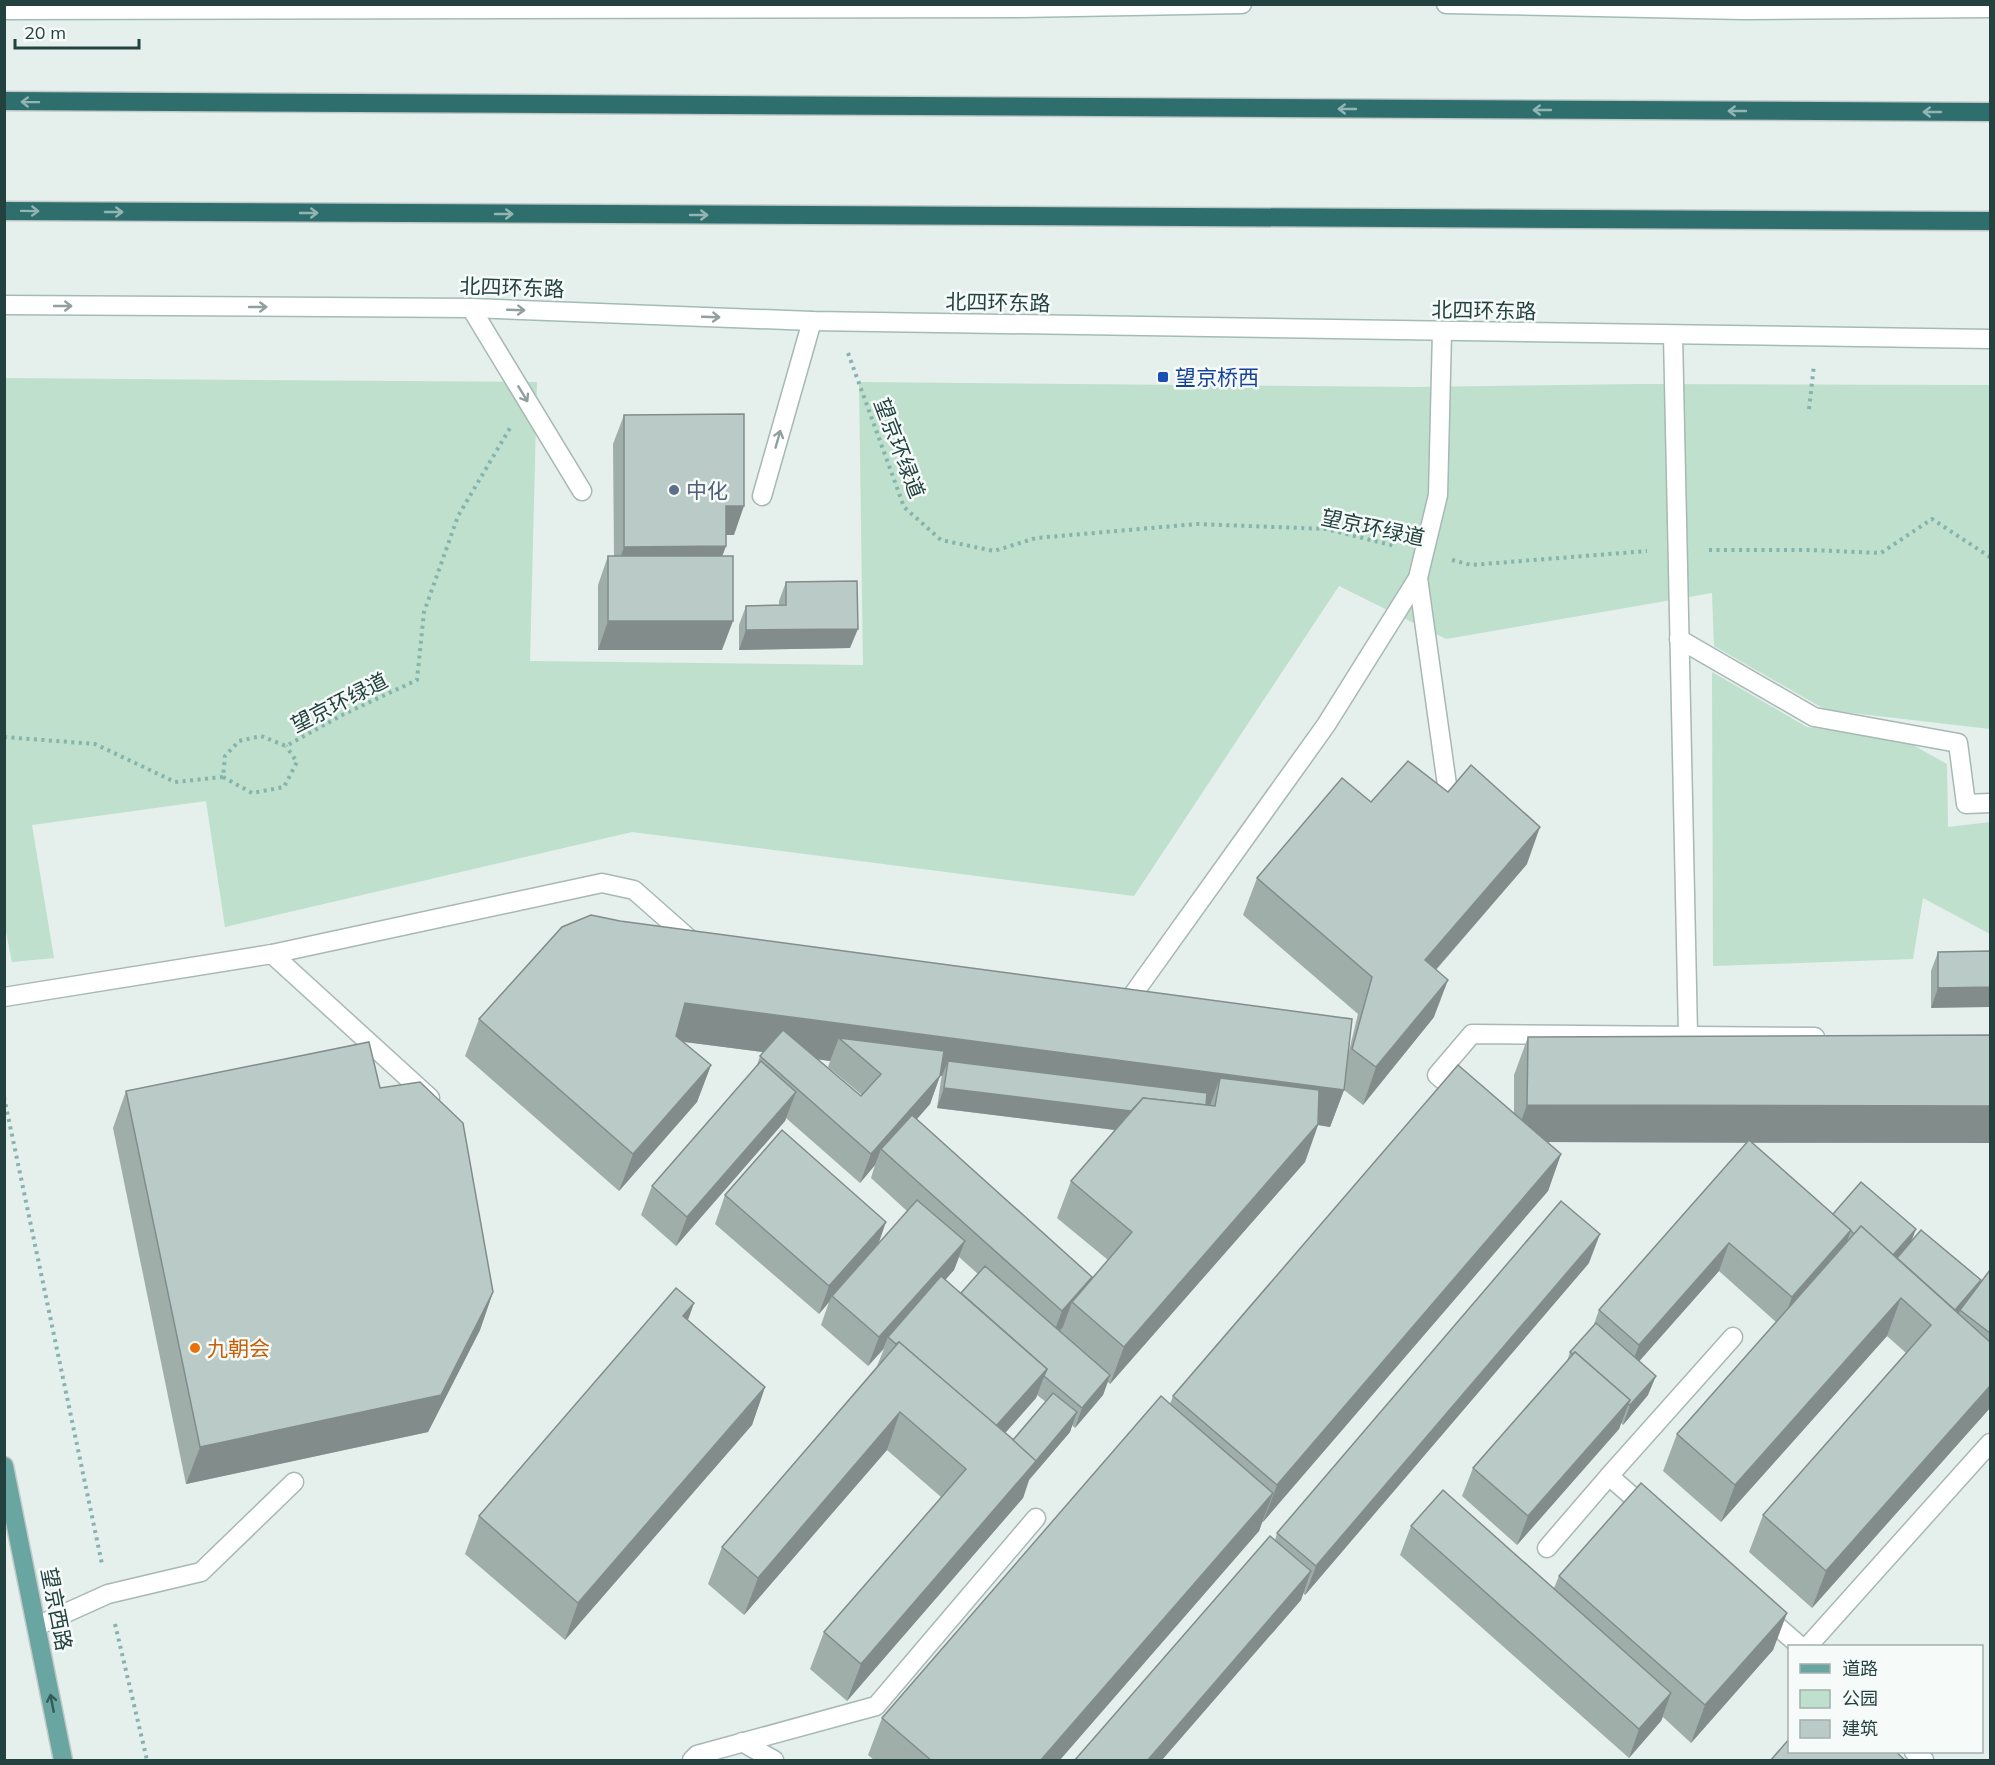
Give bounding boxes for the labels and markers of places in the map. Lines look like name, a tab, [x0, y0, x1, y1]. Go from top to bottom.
place label: 望京桥西	[1175, 364, 1259, 390]
marker: 望京桥西	[1156, 370, 1170, 384]
place label: 中化	[686, 477, 728, 503]
marker: 中化	[667, 483, 681, 497]
place label: 九朝会	[207, 1335, 270, 1361]
marker: 九朝会	[188, 1341, 202, 1355]

